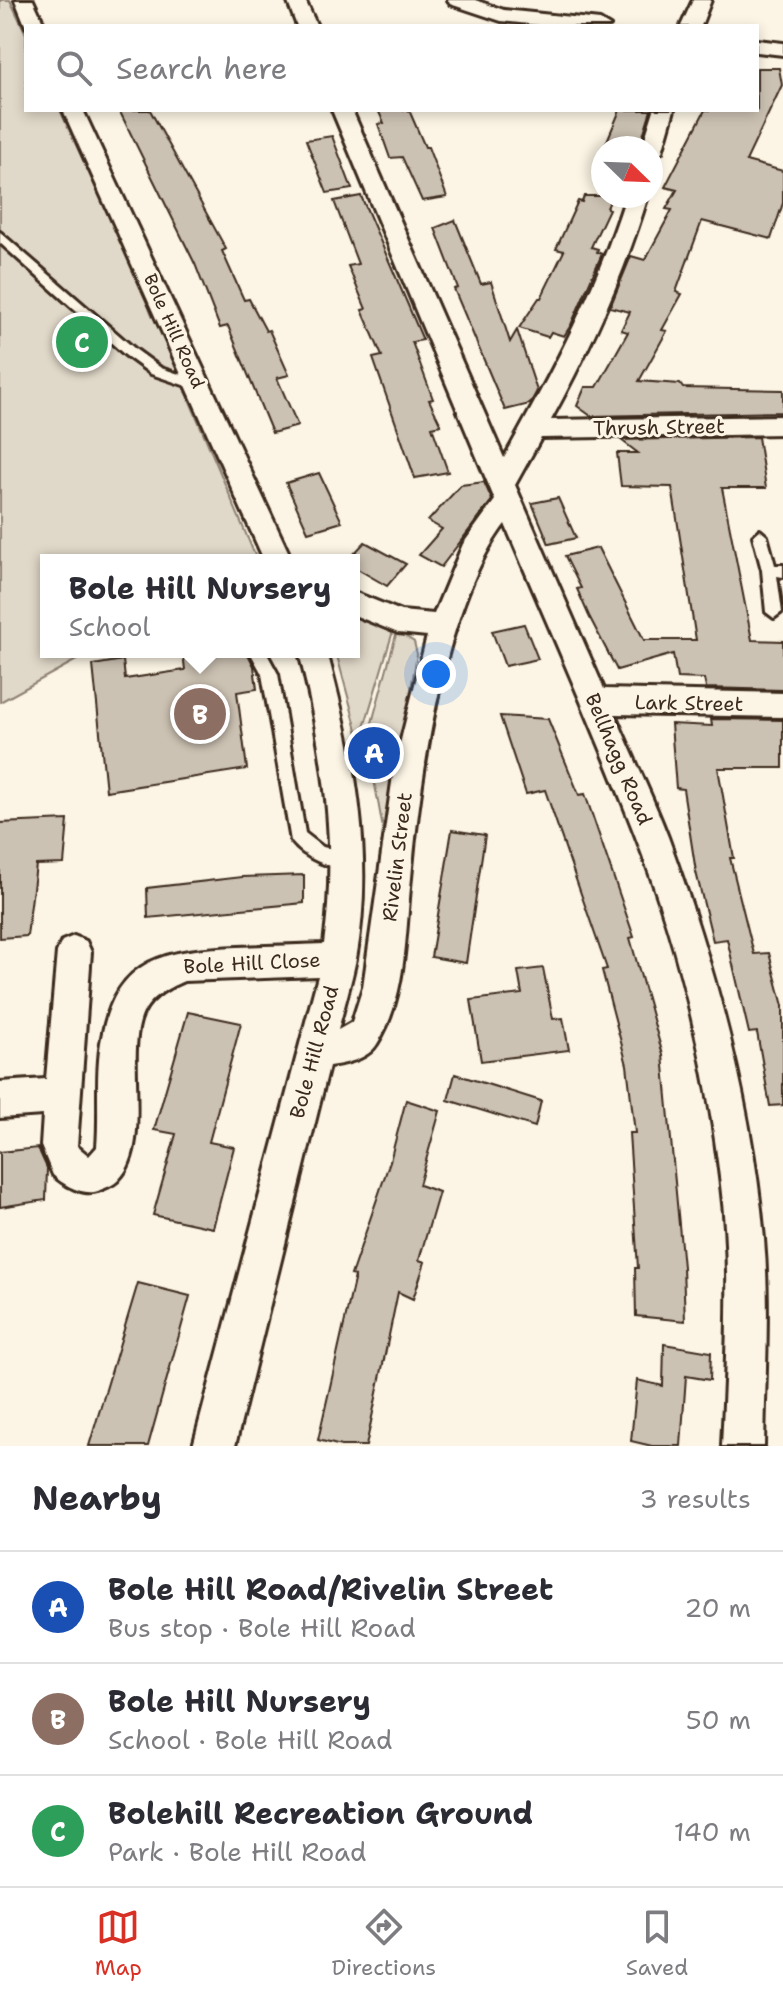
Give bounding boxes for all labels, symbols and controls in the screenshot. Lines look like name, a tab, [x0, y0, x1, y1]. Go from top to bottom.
search box	[24, 24, 759, 112]
icon: search	[52, 46, 96, 90]
text: Search here	[116, 48, 287, 89]
north arrow	[591, 136, 663, 208]
street label: Bole Hill Road	[138, 270, 210, 392]
pin: C	[56, 312, 108, 372]
street label: Thrush Street	[593, 413, 725, 441]
popup	[40, 554, 360, 658]
text: Bole Hill Nursery	[69, 568, 331, 609]
text: School	[69, 609, 150, 644]
your location	[416, 654, 456, 694]
pin: B	[174, 684, 226, 744]
street label: Bellhagg Road	[580, 689, 659, 829]
street label: Lark Street	[634, 689, 744, 717]
pin: A	[348, 723, 400, 783]
street label: Rivelin Street	[376, 791, 418, 923]
street label: Bole Hill Close	[183, 946, 321, 980]
street label: Bole Hill Road	[284, 982, 344, 1121]
text: Nearby	[32, 1475, 162, 1521]
text: 3 results	[639, 1481, 751, 1516]
text: Bole Hill Road/Rivelin Street	[108, 1569, 553, 1610]
text: A	[48, 1590, 68, 1625]
text: 20 m	[684, 1590, 751, 1625]
text: Bus stop · Bole Hill Road	[108, 1610, 416, 1645]
text: Bole Hill Nursery	[108, 1681, 371, 1722]
text: B	[50, 1702, 66, 1737]
text: 50 m	[686, 1702, 751, 1737]
text: School · Bole Hill Road	[108, 1722, 393, 1757]
text: Bolehill Recreation Ground	[108, 1793, 533, 1834]
text: C	[50, 1814, 66, 1849]
text: 140 m	[674, 1814, 751, 1849]
text: Park · Bole Hill Road	[108, 1834, 367, 1869]
tab: Map	[95, 1905, 142, 1982]
tab: Directions	[331, 1905, 436, 1982]
tab: Saved	[626, 1905, 688, 1982]

